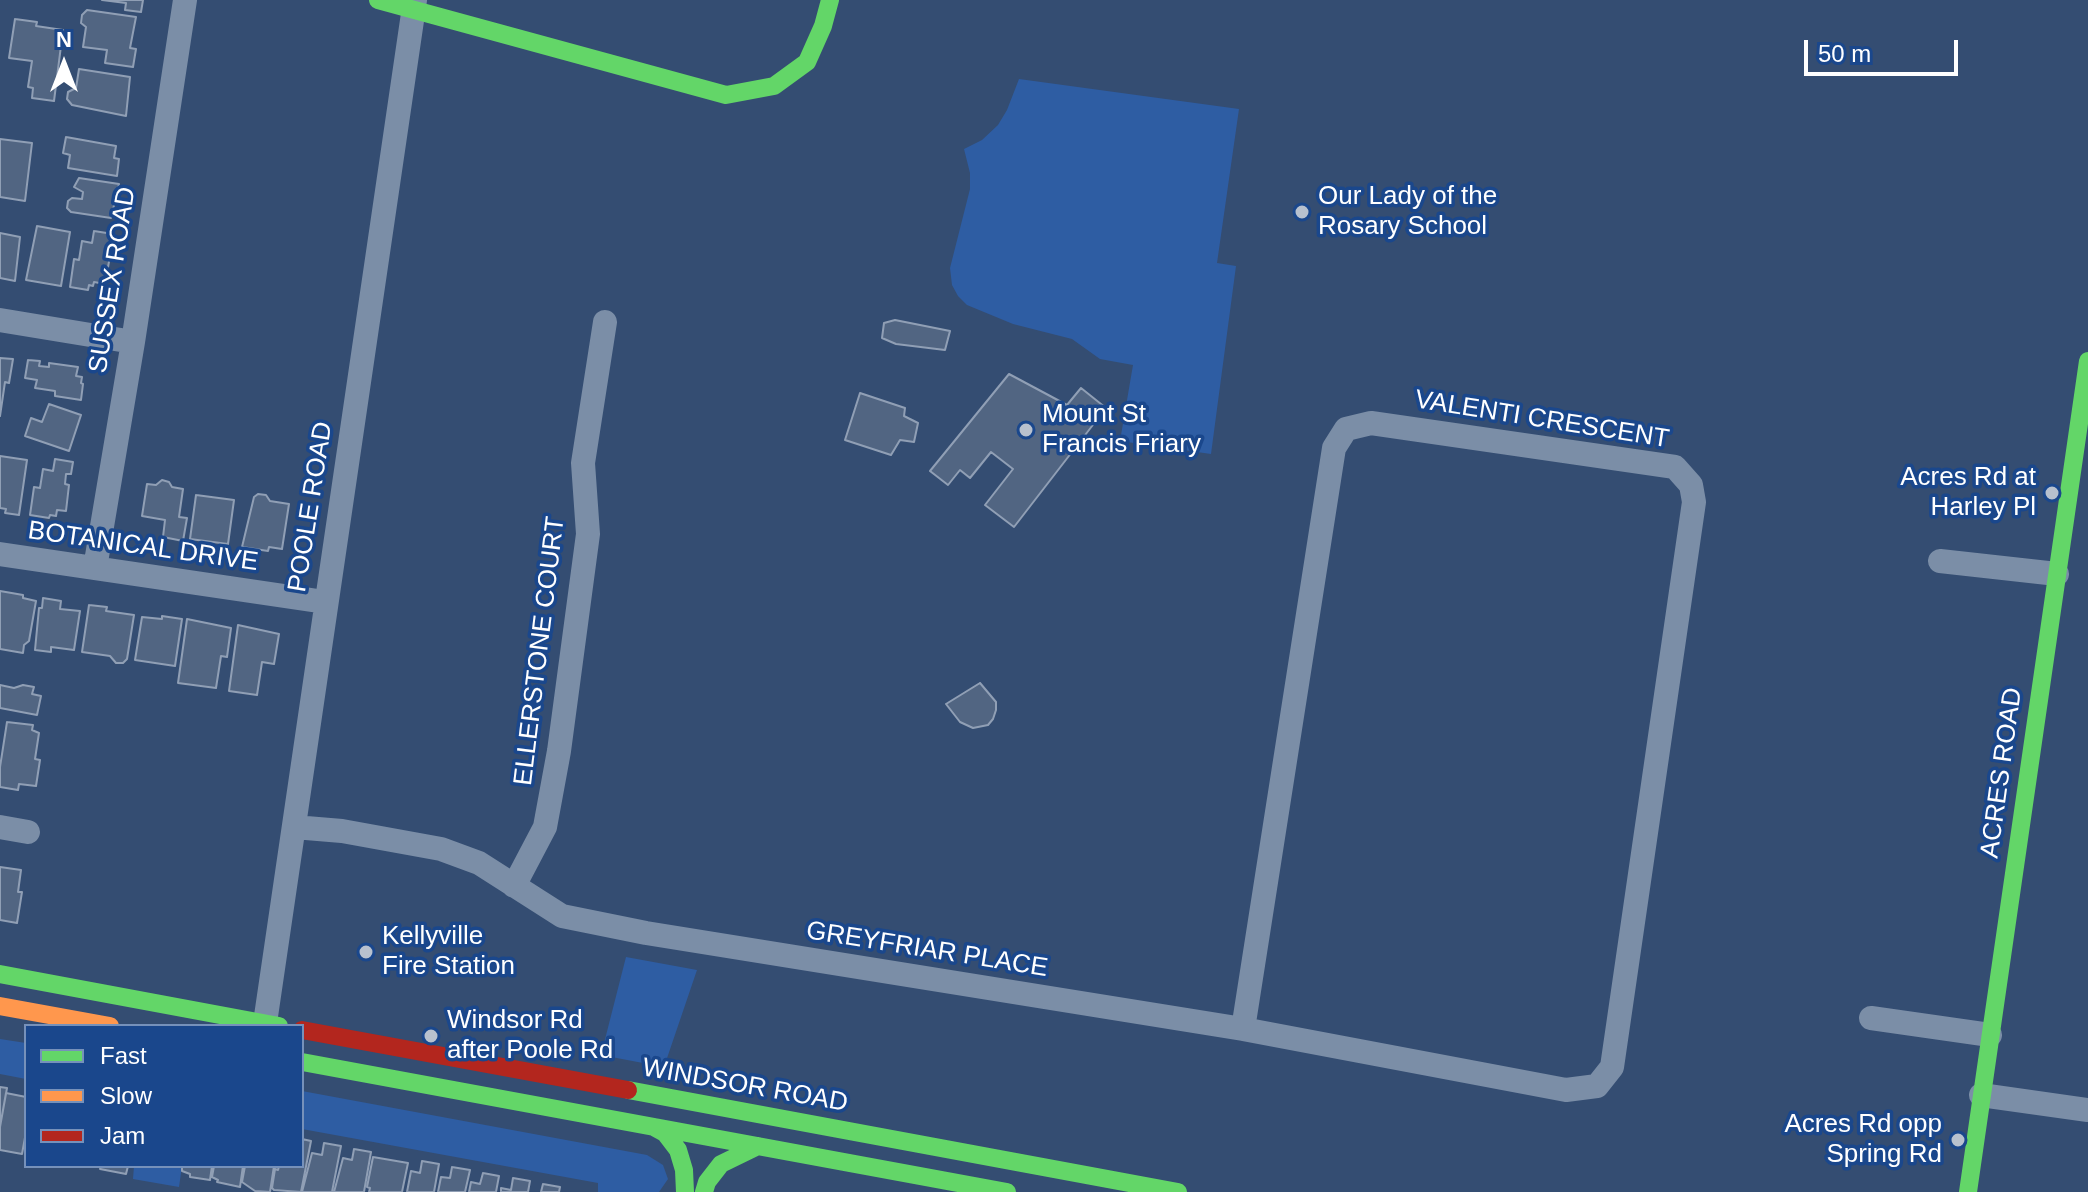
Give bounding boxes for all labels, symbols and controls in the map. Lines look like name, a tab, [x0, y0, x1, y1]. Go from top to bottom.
north arrow	[24, 24, 104, 104]
scale bar	[1808, 24, 1962, 74]
text: N	[56, 27, 72, 52]
text: 50 m	[1818, 40, 1871, 67]
place label: Our Lady of the Rosary School	[1318, 181, 1497, 242]
street label: SUSSEX ROAD	[83, 185, 143, 375]
marker: Our Lady of the Rosary School	[1293, 203, 1311, 221]
street label: VALENTI CRESCENT	[1413, 385, 1671, 455]
place label: Mount St Francis Friary	[1042, 399, 1201, 460]
street label: POOLE ROAD	[282, 420, 340, 594]
marker: Mount St Francis Friary	[1017, 421, 1035, 439]
place label: Acres Rd at Harley Pl	[1900, 462, 2036, 524]
marker: Acres Rd at Harley Pl	[2043, 484, 2061, 502]
street label: BOTANICAL DRIVE	[26, 515, 260, 579]
street label: ELLERSTONE COURT	[508, 515, 572, 787]
street label: ACRES ROAD	[1975, 686, 2029, 860]
street label: GREYFRIAR PLACE	[804, 915, 1050, 985]
place label: Kellyville Fire Station	[382, 921, 515, 982]
marker: Kellyville Fire Station	[357, 943, 375, 961]
place label: Windsor Rd after Poole Rd	[447, 1005, 613, 1066]
legend	[24, 1024, 304, 1168]
marker: Windsor Rd after Poole Rd	[422, 1027, 440, 1045]
text: Fast	[100, 1042, 147, 1069]
street label: WINDSOR ROAD	[640, 1053, 850, 1119]
text: Slow	[100, 1082, 152, 1109]
place label: Acres Rd opp Spring Rd	[1784, 1109, 1942, 1170]
text: Jam	[100, 1122, 145, 1149]
marker: Acres Rd opp Spring Rd	[1949, 1131, 1967, 1149]

